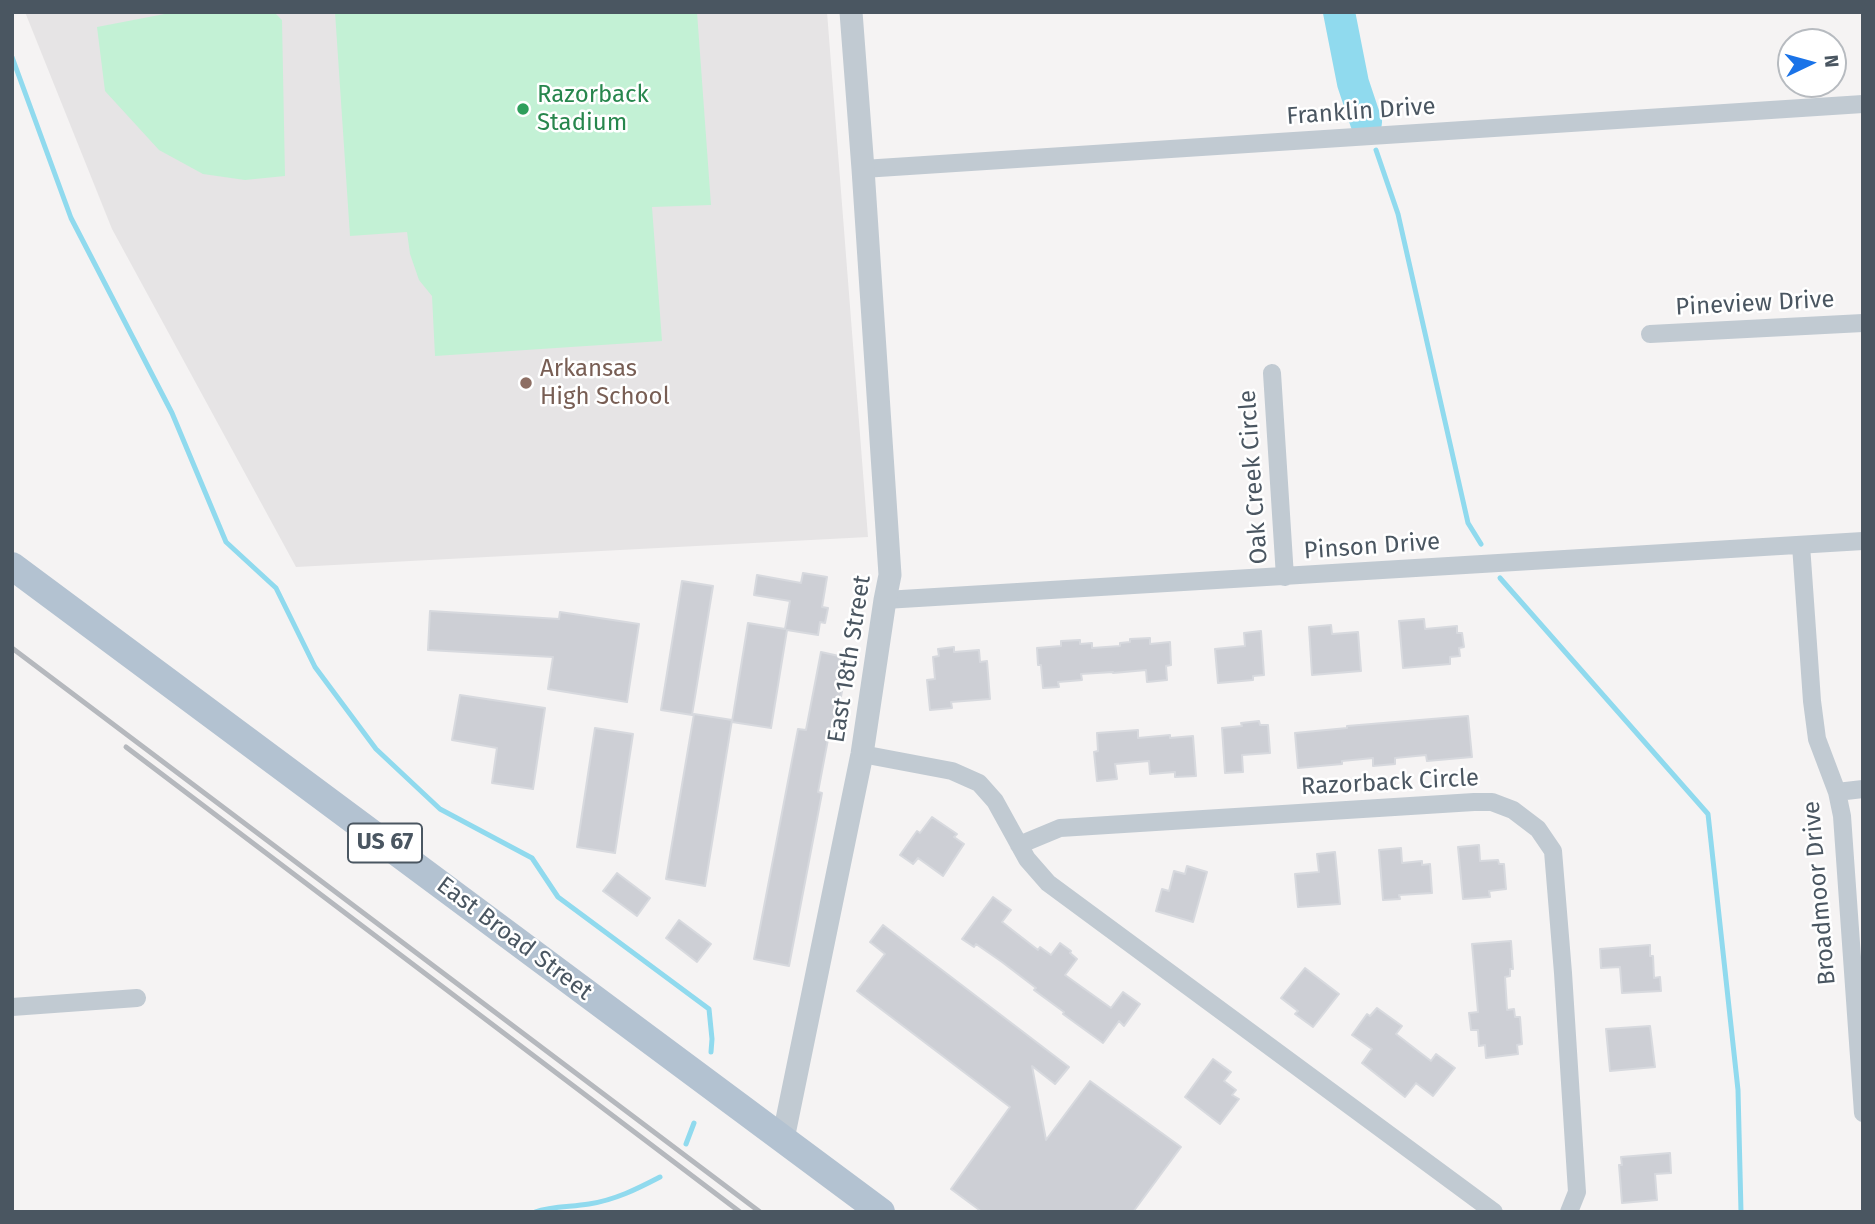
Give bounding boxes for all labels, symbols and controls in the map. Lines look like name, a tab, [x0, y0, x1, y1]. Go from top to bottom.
north arrow	[1777, 28, 1847, 98]
text: N	[1819, 54, 1843, 69]
place label: Razorback Stadium	[537, 81, 649, 137]
street label: Franklin Drive	[1286, 92, 1436, 132]
marker: Razorback Stadium	[515, 101, 531, 117]
street label: Pineview Drive	[1675, 285, 1835, 323]
place label: Arkansas High School	[540, 355, 670, 411]
marker: Arkansas High School	[518, 375, 534, 391]
street label: Oak Creek Circle	[1234, 389, 1274, 565]
street label: Pinson Drive	[1303, 528, 1441, 566]
street label: East 18th Street	[823, 573, 877, 745]
street label: Razorback Circle	[1300, 764, 1480, 802]
street label: Broadmoor Drive	[1798, 800, 1842, 986]
road number: US 67	[348, 824, 422, 862]
street label: East Broad Street	[431, 871, 597, 1007]

